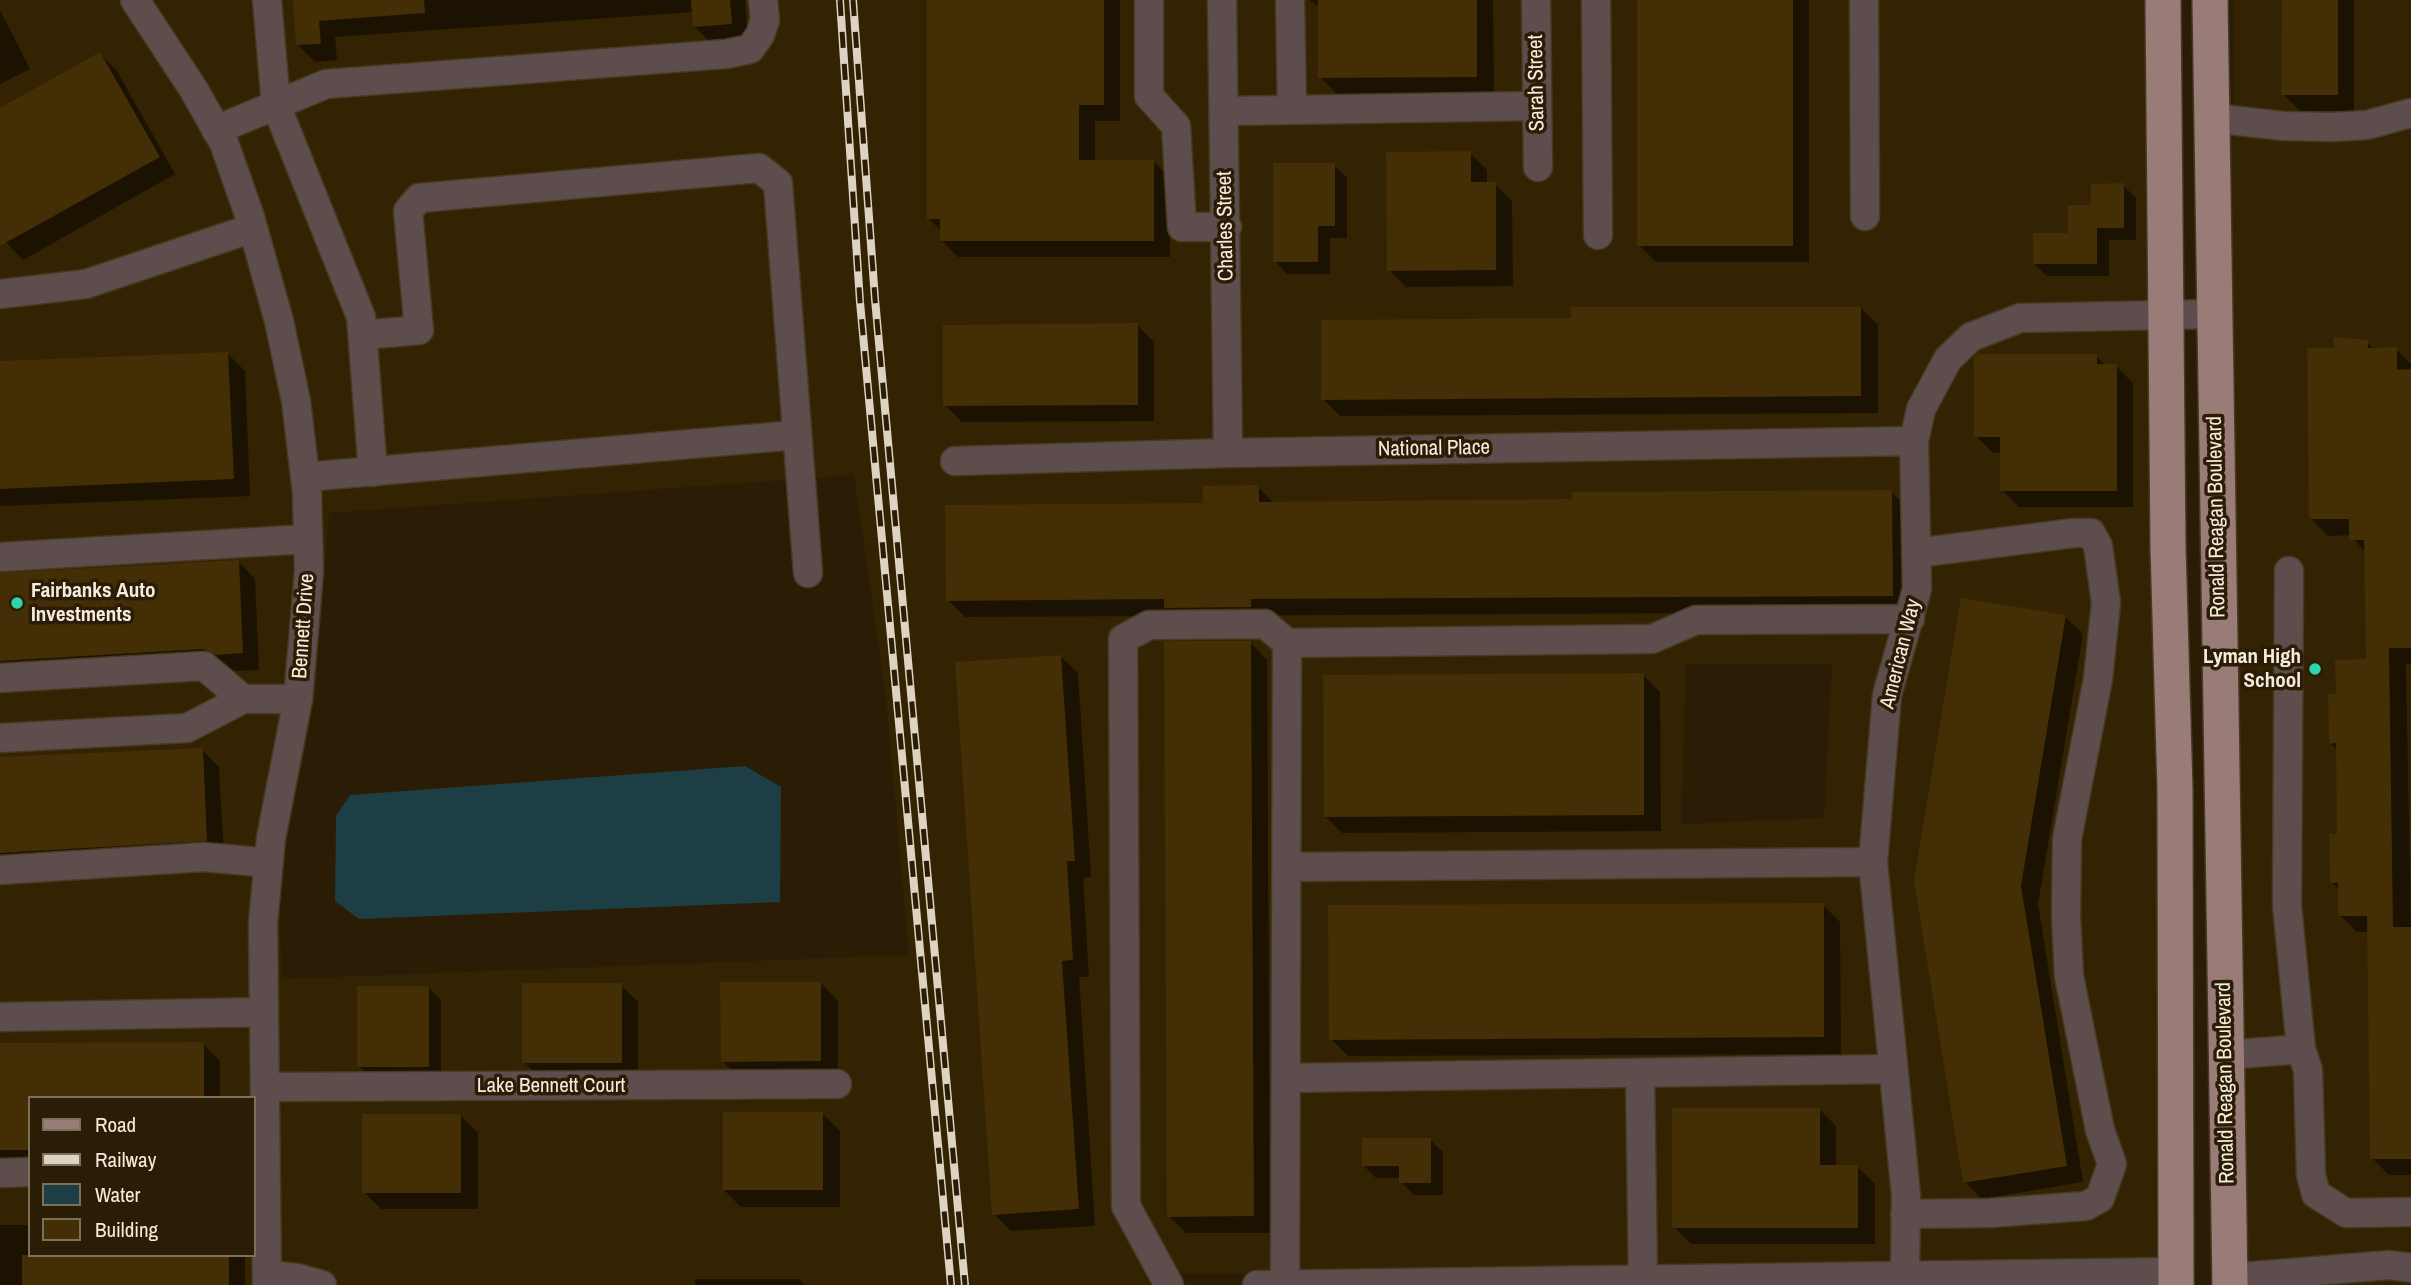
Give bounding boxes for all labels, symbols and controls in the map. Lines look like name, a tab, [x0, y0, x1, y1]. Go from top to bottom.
street label: Sarah Street	[1524, 34, 1550, 132]
street label: Charles Street	[1212, 171, 1240, 281]
street label: Ronald Reagan Boulevard	[2203, 416, 2231, 618]
street label: National Place	[1378, 435, 1490, 463]
street label: Bennett Drive	[288, 573, 320, 679]
place label: Fairbanks Auto Investments	[31, 578, 156, 628]
marker: Fairbanks Auto Investments	[9, 595, 25, 611]
street label: American Way	[1875, 596, 1927, 712]
place label: Lyman High School	[2203, 644, 2301, 694]
marker: Lyman High School	[2307, 661, 2323, 677]
street label: Ronald Reagan Boulevard	[2212, 982, 2240, 1184]
street label: Lake Bennett Court	[477, 1073, 625, 1099]
legend	[28, 1096, 256, 1257]
text: Road	[95, 1110, 136, 1139]
text: Railway	[95, 1145, 156, 1174]
text: Water	[95, 1180, 140, 1209]
text: Building	[95, 1215, 158, 1244]

